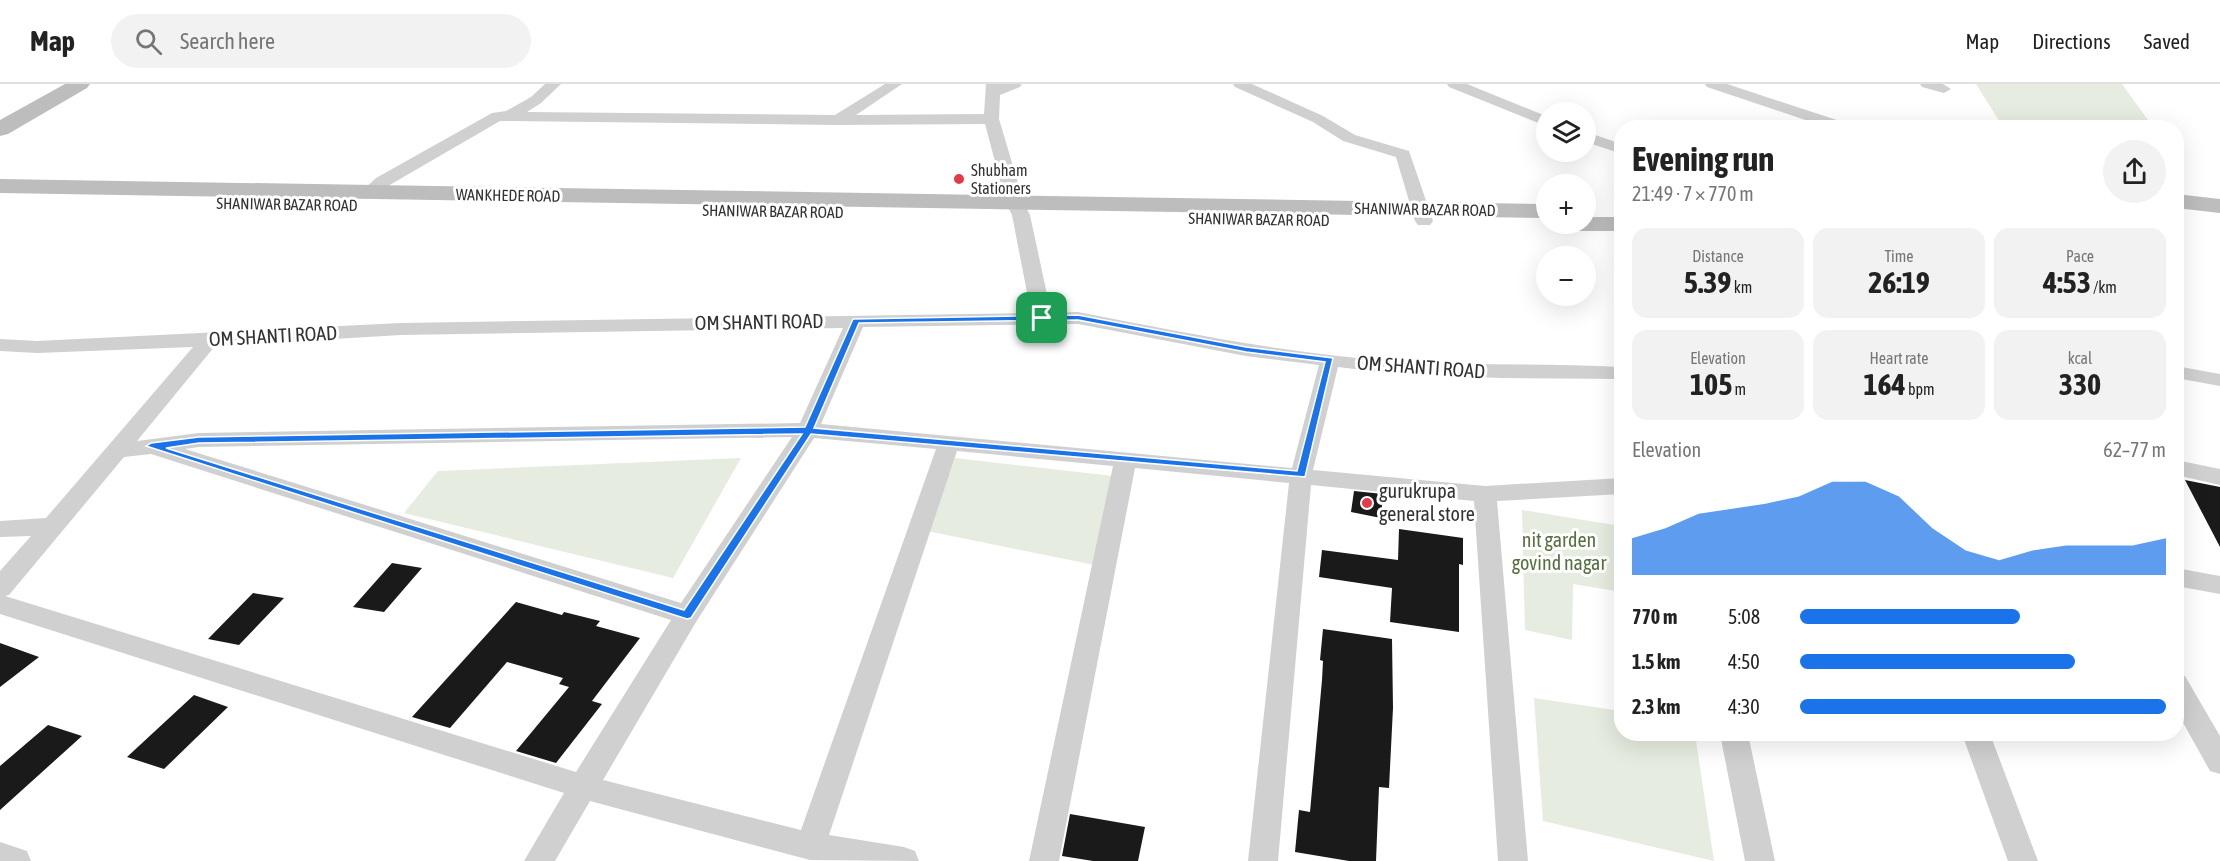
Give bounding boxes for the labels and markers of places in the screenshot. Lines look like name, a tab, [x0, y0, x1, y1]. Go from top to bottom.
place label: Shubham Stationers	[971, 161, 1031, 197]
marker: Shubham Stationers	[952, 172, 966, 186]
pin	[1016, 292, 1067, 343]
place label: gurukrupa general store	[1379, 479, 1475, 525]
marker: gurukrupa general store	[1360, 496, 1374, 510]

